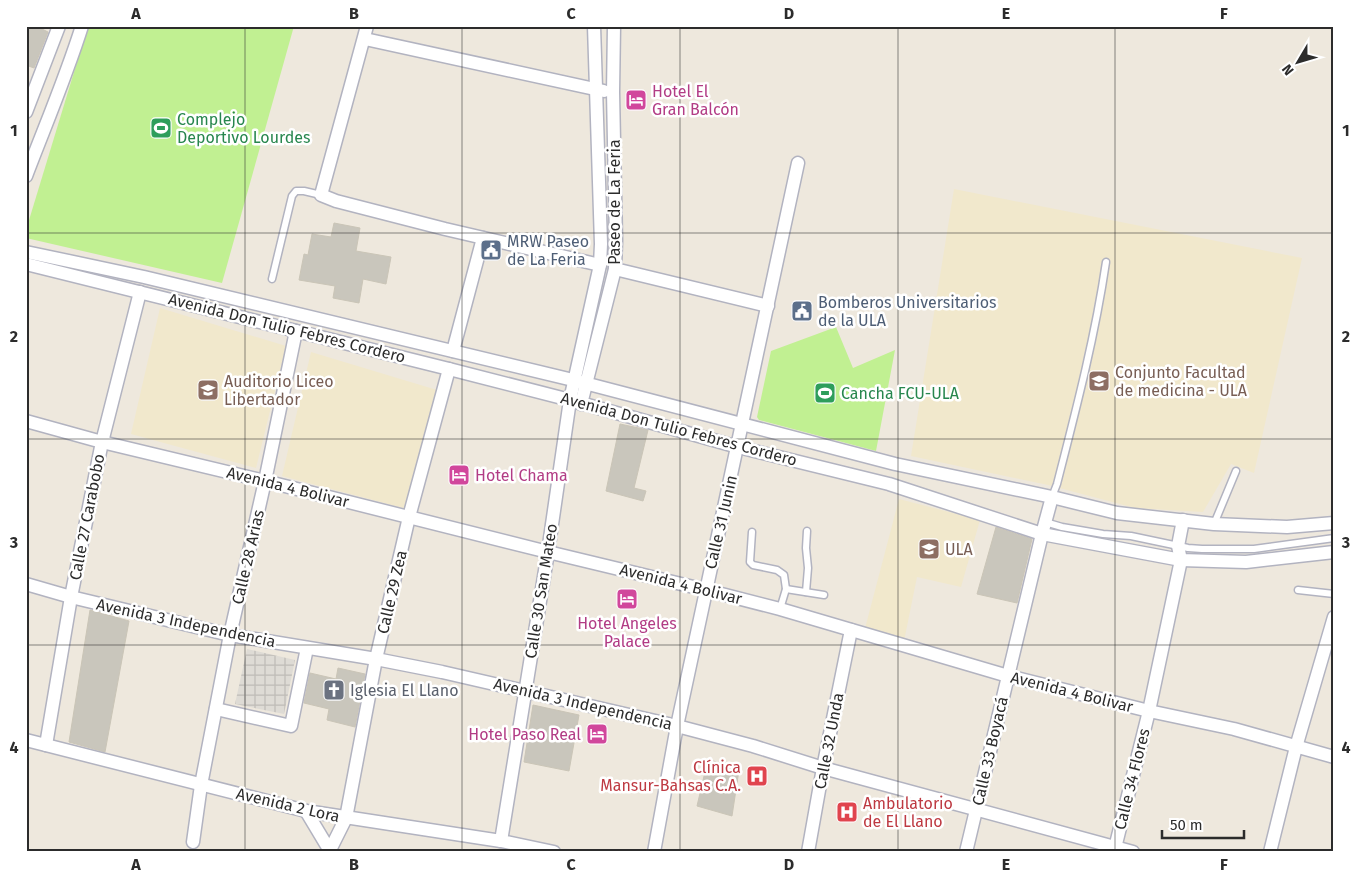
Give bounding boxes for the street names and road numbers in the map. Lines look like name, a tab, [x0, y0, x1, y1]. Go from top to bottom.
street label: Paseo de La Feria	[605, 139, 624, 265]
street label: Avenida Don Tulio Febres Cordero	[166, 289, 408, 367]
street label: Avenida Don Tulio Febres Cordero	[559, 388, 799, 470]
street label: Calle 27 Carabobo	[65, 452, 109, 582]
street label: Avenida 4 Bolivar	[225, 463, 352, 512]
street label: Calle 31 Junin	[701, 473, 741, 571]
street label: Calle 28 Arias	[228, 508, 268, 606]
street label: Calle 30 San Mateo	[521, 522, 561, 660]
street label: Calle 29 Zea	[373, 548, 411, 636]
street label: Avenida 4 Bolivar	[618, 560, 745, 609]
street label: Avenida 3 Independencia	[95, 595, 277, 651]
street label: Avenida 4 Bolivar	[1009, 668, 1136, 717]
street label: Avenida 3 Independencia	[492, 674, 674, 734]
street label: Calle 32 Unda	[810, 691, 848, 791]
street label: Calle 33 Boyacá	[968, 695, 1012, 807]
street label: Calle 34 Flores	[1110, 726, 1154, 832]
street label: Avenida 2 Lora	[234, 784, 342, 826]

